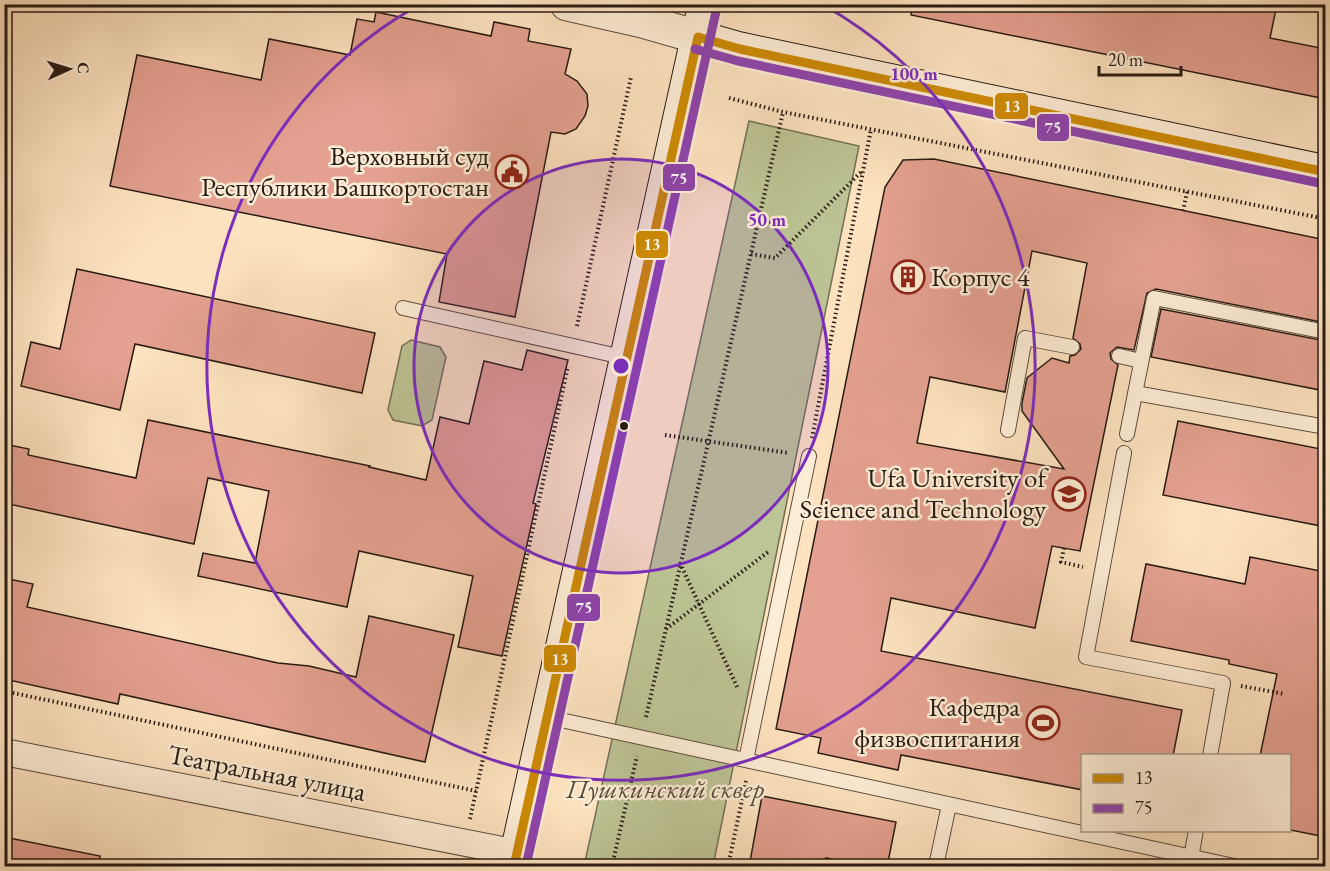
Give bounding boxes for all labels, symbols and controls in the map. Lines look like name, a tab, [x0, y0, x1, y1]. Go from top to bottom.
north arrow	[39, 39, 99, 99]
scale bar	[1099, 39, 1182, 77]
text: 20 m	[1108, 48, 1143, 71]
text: С	[73, 62, 94, 74]
text: 100 m	[890, 62, 938, 85]
line badge: 13	[994, 92, 1029, 120]
text: 13	[1004, 96, 1020, 117]
line badge: 75	[1036, 113, 1070, 142]
text: 75	[1045, 117, 1061, 138]
place label: Верховный суд Республики Башкортостан	[201, 138, 489, 204]
public building icon: Верховный суд Республики Башкортостан	[494, 154, 530, 190]
line badge: 75	[662, 163, 696, 192]
text: 75	[671, 168, 687, 189]
text: 50 m	[748, 208, 786, 231]
line badge: 13	[635, 230, 669, 259]
text: 13	[644, 234, 660, 255]
building icon: Корпус 4	[890, 259, 926, 295]
place label: Корпус 4	[931, 259, 1031, 294]
centre of rings	[611, 356, 631, 376]
unlabelled marker	[618, 420, 630, 432]
place label: Ufa University of Science and Technology	[800, 460, 1049, 526]
school or university icon: Ufa University of Science and Technology	[1051, 476, 1087, 512]
line badge: 75	[566, 593, 601, 622]
text: 75	[576, 597, 592, 618]
line badge: 13	[543, 644, 577, 673]
text: 13	[552, 649, 568, 670]
place label: Кафедра физвоспитания	[854, 689, 1020, 755]
sports icon: Кафедра физвоспитания	[1025, 705, 1061, 741]
street label: Театральная улица	[165, 736, 369, 809]
legend	[1081, 754, 1291, 832]
text: 13	[1135, 766, 1152, 789]
park label: Пушкинский сквер	[565, 771, 764, 806]
text: 75	[1135, 796, 1152, 819]

